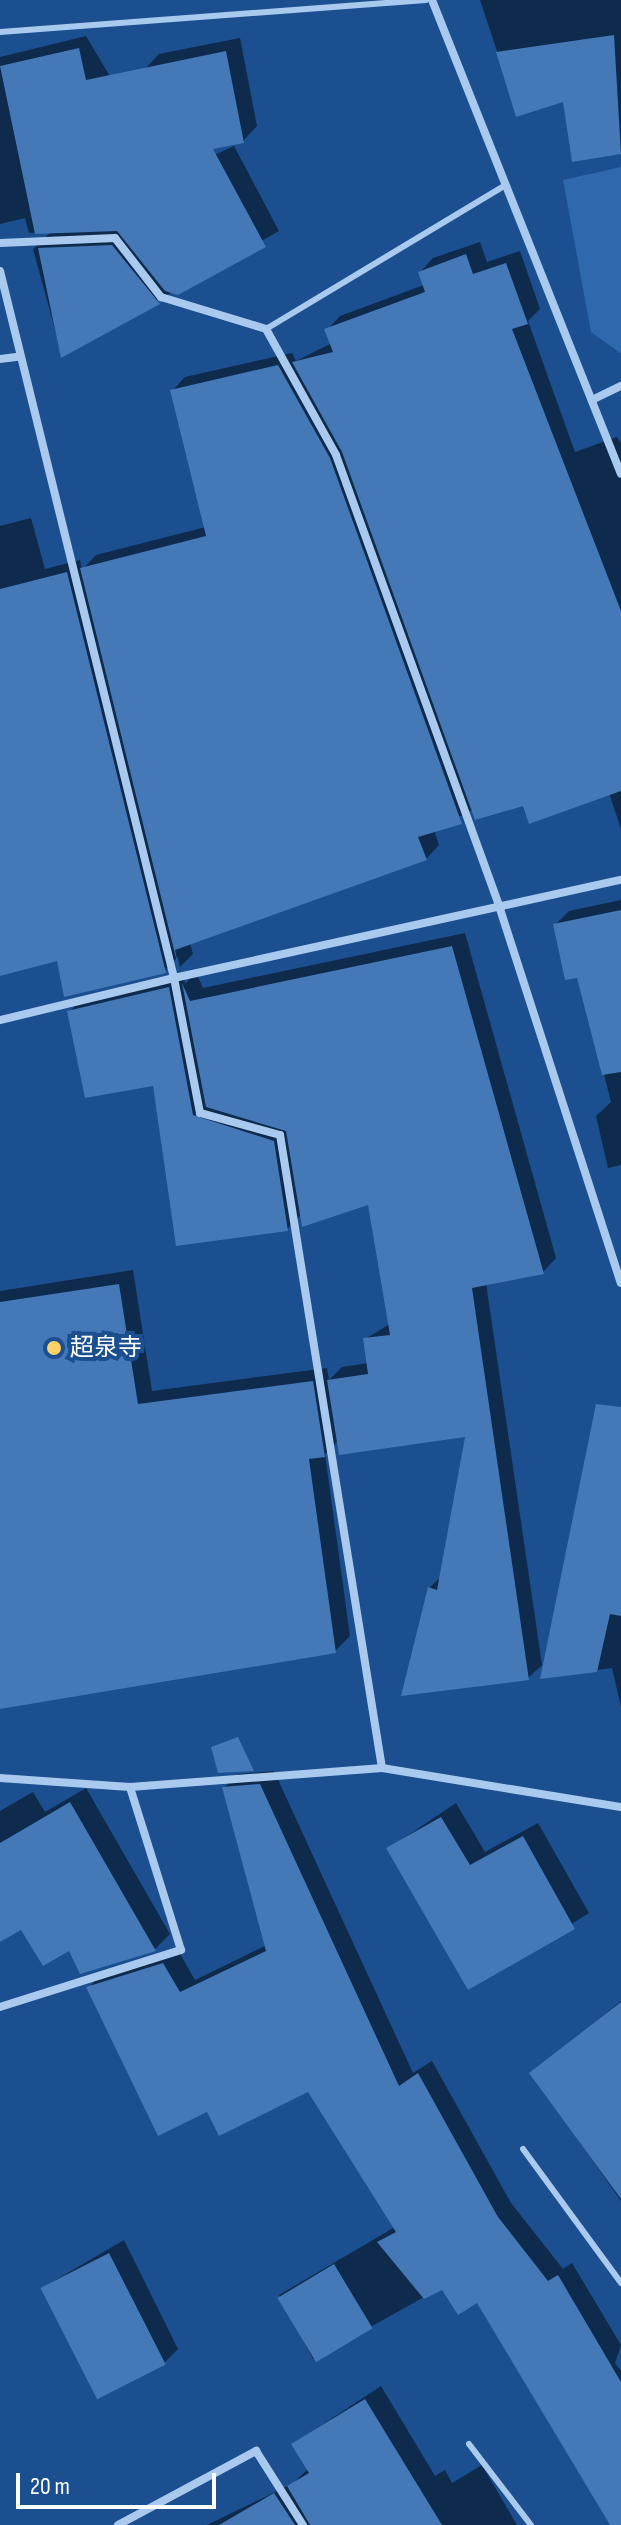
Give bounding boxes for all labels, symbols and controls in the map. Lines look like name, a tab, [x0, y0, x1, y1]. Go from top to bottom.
place label: 超泉寺	[70, 1334, 142, 1362]
marker: 超泉寺	[45, 1339, 63, 1357]
scale bar	[20, 2457, 220, 2507]
text: 20 m	[30, 2472, 70, 2501]

